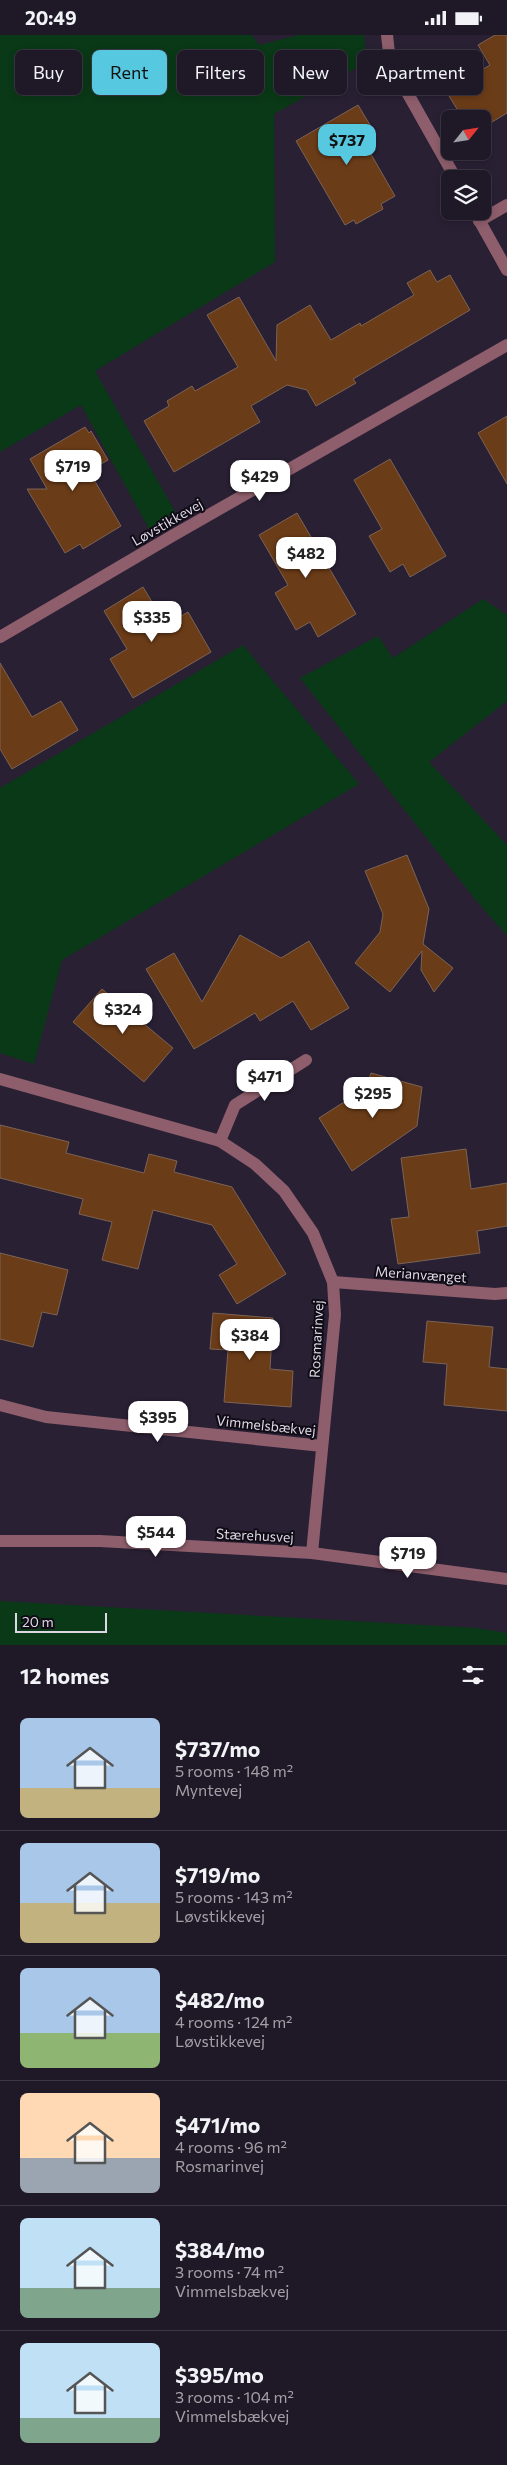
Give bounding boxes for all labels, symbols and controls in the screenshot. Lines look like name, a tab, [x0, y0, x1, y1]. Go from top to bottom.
text: 20:49	[25, 6, 77, 29]
chip: Buy	[15, 50, 82, 95]
chip: Rent	[92, 50, 167, 95]
chip: Filters	[177, 50, 264, 95]
chip: New	[274, 50, 347, 95]
chip: Apartment	[357, 50, 483, 95]
north arrow	[441, 110, 491, 160]
map controls	[441, 110, 491, 220]
pin: $737	[317, 123, 377, 166]
text: $737	[329, 130, 365, 149]
button: layers	[441, 170, 491, 220]
pin: $719	[43, 449, 103, 492]
text: $719	[55, 456, 91, 475]
pin: $429	[230, 459, 290, 502]
text: $429	[241, 466, 279, 485]
street label: Løvstikkevej	[129, 495, 205, 549]
pin: $482	[276, 537, 336, 579]
text: $482	[287, 543, 325, 562]
pin: $335	[122, 601, 182, 643]
text: $335	[133, 607, 171, 626]
pin: $324	[93, 993, 153, 1035]
text: $324	[104, 999, 142, 1018]
pin: $471	[235, 1059, 295, 1102]
text: $471	[248, 1066, 282, 1085]
pin: $295	[343, 1077, 403, 1119]
text: $295	[354, 1083, 392, 1102]
street label: Merianvænget	[374, 1262, 468, 1286]
street label: Rosmarinvej	[305, 1300, 327, 1378]
pin: $384	[220, 1319, 280, 1361]
text: $384	[231, 1325, 269, 1344]
pin: $395	[128, 1401, 188, 1443]
text: $395	[139, 1407, 177, 1426]
street label: Vimmelsbækvej	[215, 1411, 317, 1439]
pin: $544	[126, 1515, 186, 1558]
text: $544	[137, 1522, 175, 1541]
street label: Stærehusvej	[216, 1524, 294, 1546]
pin: $719	[378, 1537, 438, 1579]
text: $719	[390, 1543, 426, 1562]
scale bar	[15, 1610, 108, 1633]
text: 20 m	[22, 1613, 54, 1630]
icon: filters	[459, 1661, 487, 1689]
text: 12 homes	[20, 1663, 109, 1688]
text: $737/mo	[175, 1736, 260, 1761]
icon: home	[60, 1738, 120, 1798]
text: 5 rooms · 148 m²	[175, 1761, 293, 1780]
text: Myntevej	[175, 1780, 242, 1799]
text: $719/mo	[175, 1862, 260, 1887]
icon: home	[60, 1863, 120, 1923]
text: 5 rooms · 143 m²	[175, 1887, 293, 1906]
text: Løvstikkevej	[175, 1906, 265, 1925]
text: $482/mo	[175, 1987, 264, 2012]
icon: home	[60, 1988, 120, 2048]
text: 4 rooms · 124 m²	[175, 2012, 293, 2031]
text: Løvstikkevej	[175, 2031, 265, 2050]
text: $471/mo	[175, 2112, 260, 2137]
icon: home	[60, 2113, 120, 2173]
text: 4 rooms · 96 m²	[175, 2137, 287, 2156]
text: Rosmarinvej	[175, 2156, 264, 2175]
text: $384/mo	[175, 2237, 265, 2262]
icon: home	[60, 2238, 120, 2298]
text: 3 rooms · 74 m²	[175, 2262, 284, 2281]
text: Vimmelsbækvej	[175, 2281, 289, 2300]
text: $395/mo	[175, 2362, 264, 2387]
icon: home	[60, 2363, 120, 2423]
text: 3 rooms · 104 m²	[175, 2387, 294, 2406]
text: Vimmelsbækvej	[175, 2406, 289, 2425]

